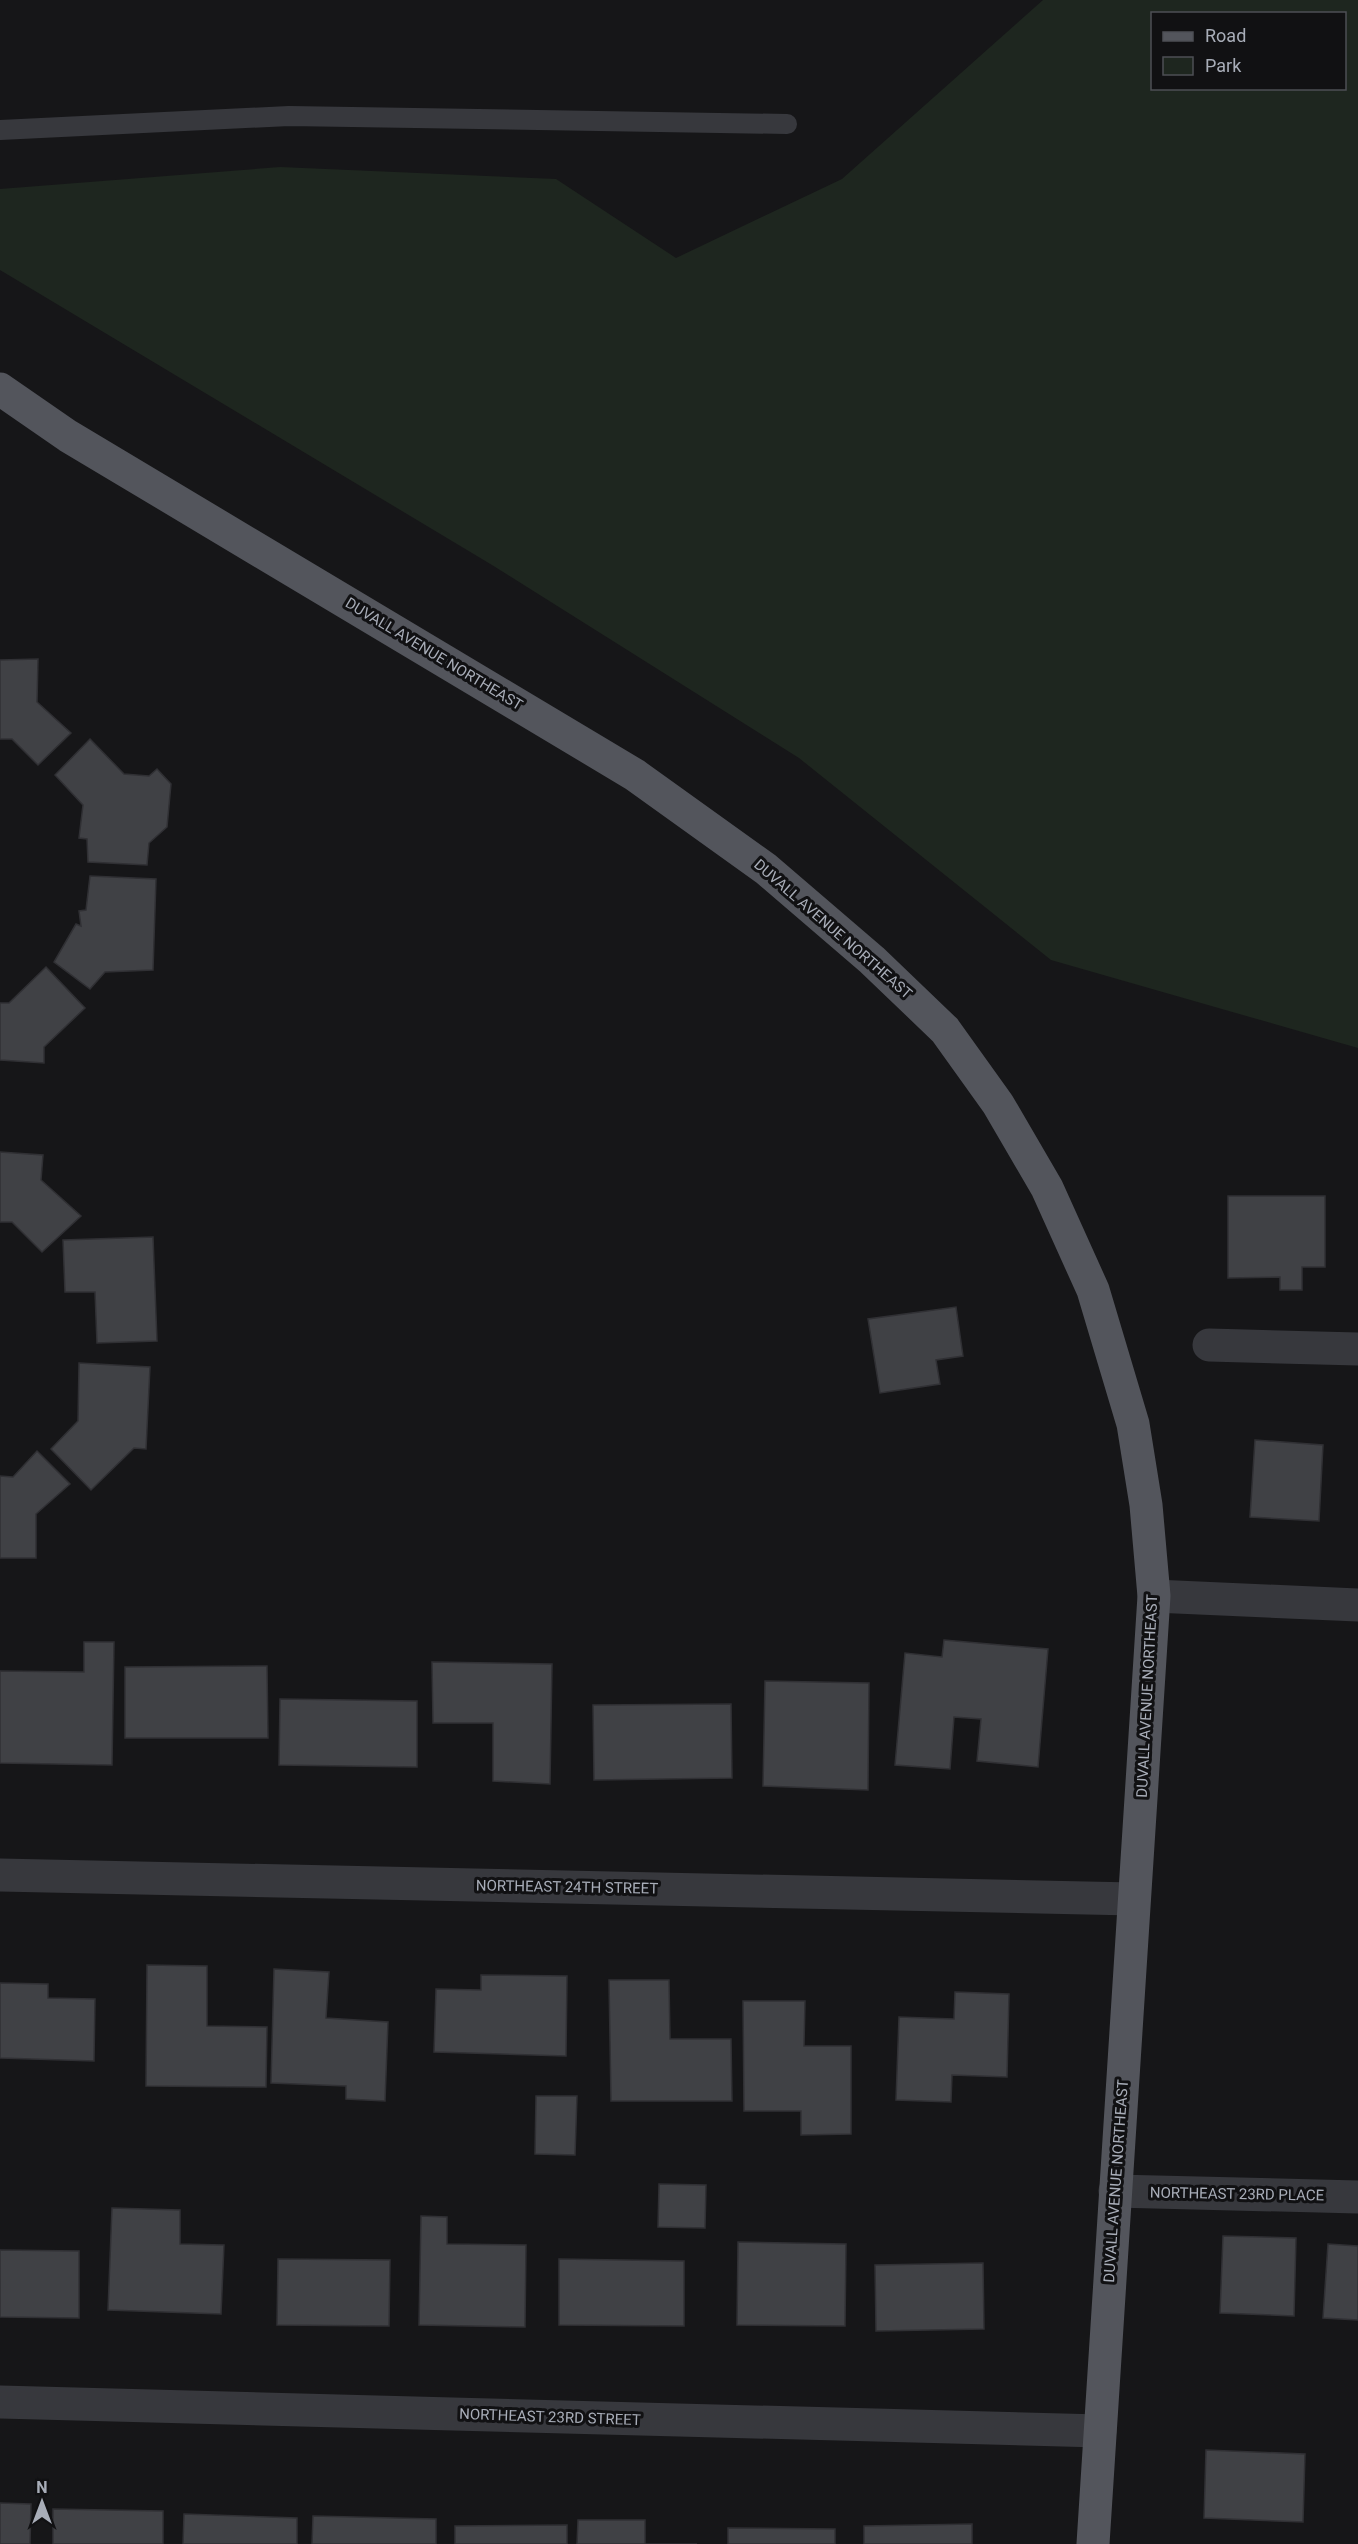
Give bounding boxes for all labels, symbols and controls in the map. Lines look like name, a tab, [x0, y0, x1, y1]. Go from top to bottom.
legend	[1151, 12, 1346, 90]
text: Road	[1205, 25, 1246, 46]
text: Park	[1205, 55, 1242, 76]
street label: DUVALL AVENUE NORTHEAST	[342, 594, 526, 714]
street label: DUVALL AVENUE NORTHEAST	[750, 855, 916, 1003]
street label: DUVALL AVENUE NORTHEAST	[1133, 1594, 1161, 1798]
street label: NORTHEAST 24TH STREET	[476, 1876, 658, 1898]
street label: DUVALL AVENUE NORTHEAST	[1100, 2079, 1132, 2283]
street label: NORTHEAST 23RD PLACE	[1150, 2183, 1325, 2205]
street label: NORTHEAST 23RD STREET	[459, 2405, 641, 2429]
north arrow	[12, 2472, 72, 2532]
text: N	[36, 2478, 48, 2497]

